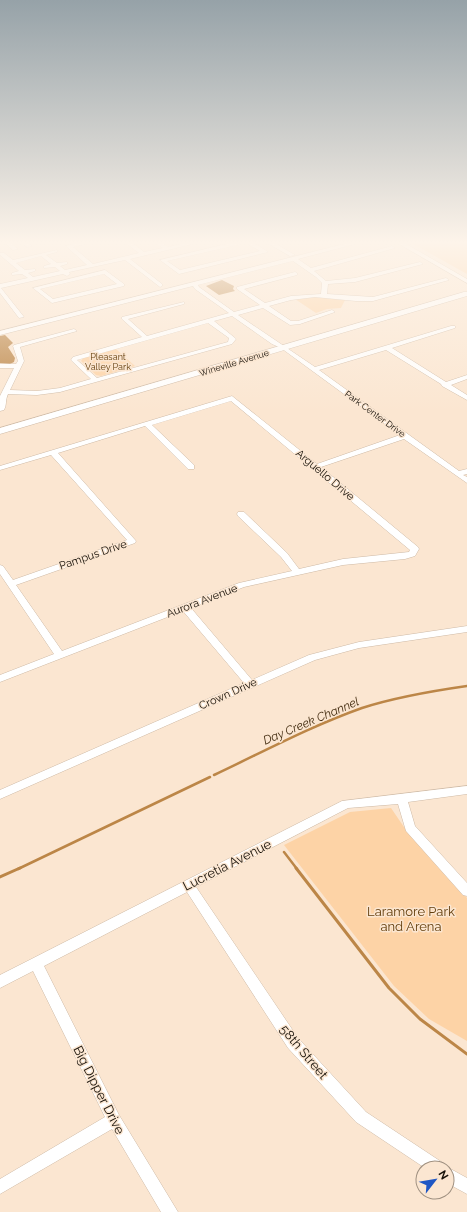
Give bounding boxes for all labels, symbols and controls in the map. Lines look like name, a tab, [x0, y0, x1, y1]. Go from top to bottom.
street label: Wineville Avenue	[198, 347, 271, 378]
park label: Pleasant Valley Park	[85, 352, 131, 372]
street label: Park Center Drive	[343, 389, 408, 440]
street label: Arguello Drive	[293, 447, 357, 504]
street label: Pampus Drive	[58, 537, 129, 573]
street label: Aurora Avenue	[165, 581, 240, 621]
street label: Crown Drive	[197, 675, 259, 713]
water label: Day Creek Channel	[261, 694, 361, 748]
street label: Lucretia Avenue	[180, 836, 274, 894]
park label: Laramore Park and Arena	[367, 904, 455, 934]
street label: 58th Street	[277, 1022, 331, 1083]
street label: Big Dipper Drive	[70, 1043, 128, 1137]
north arrow	[415, 1160, 455, 1200]
text: N	[435, 1168, 451, 1182]

